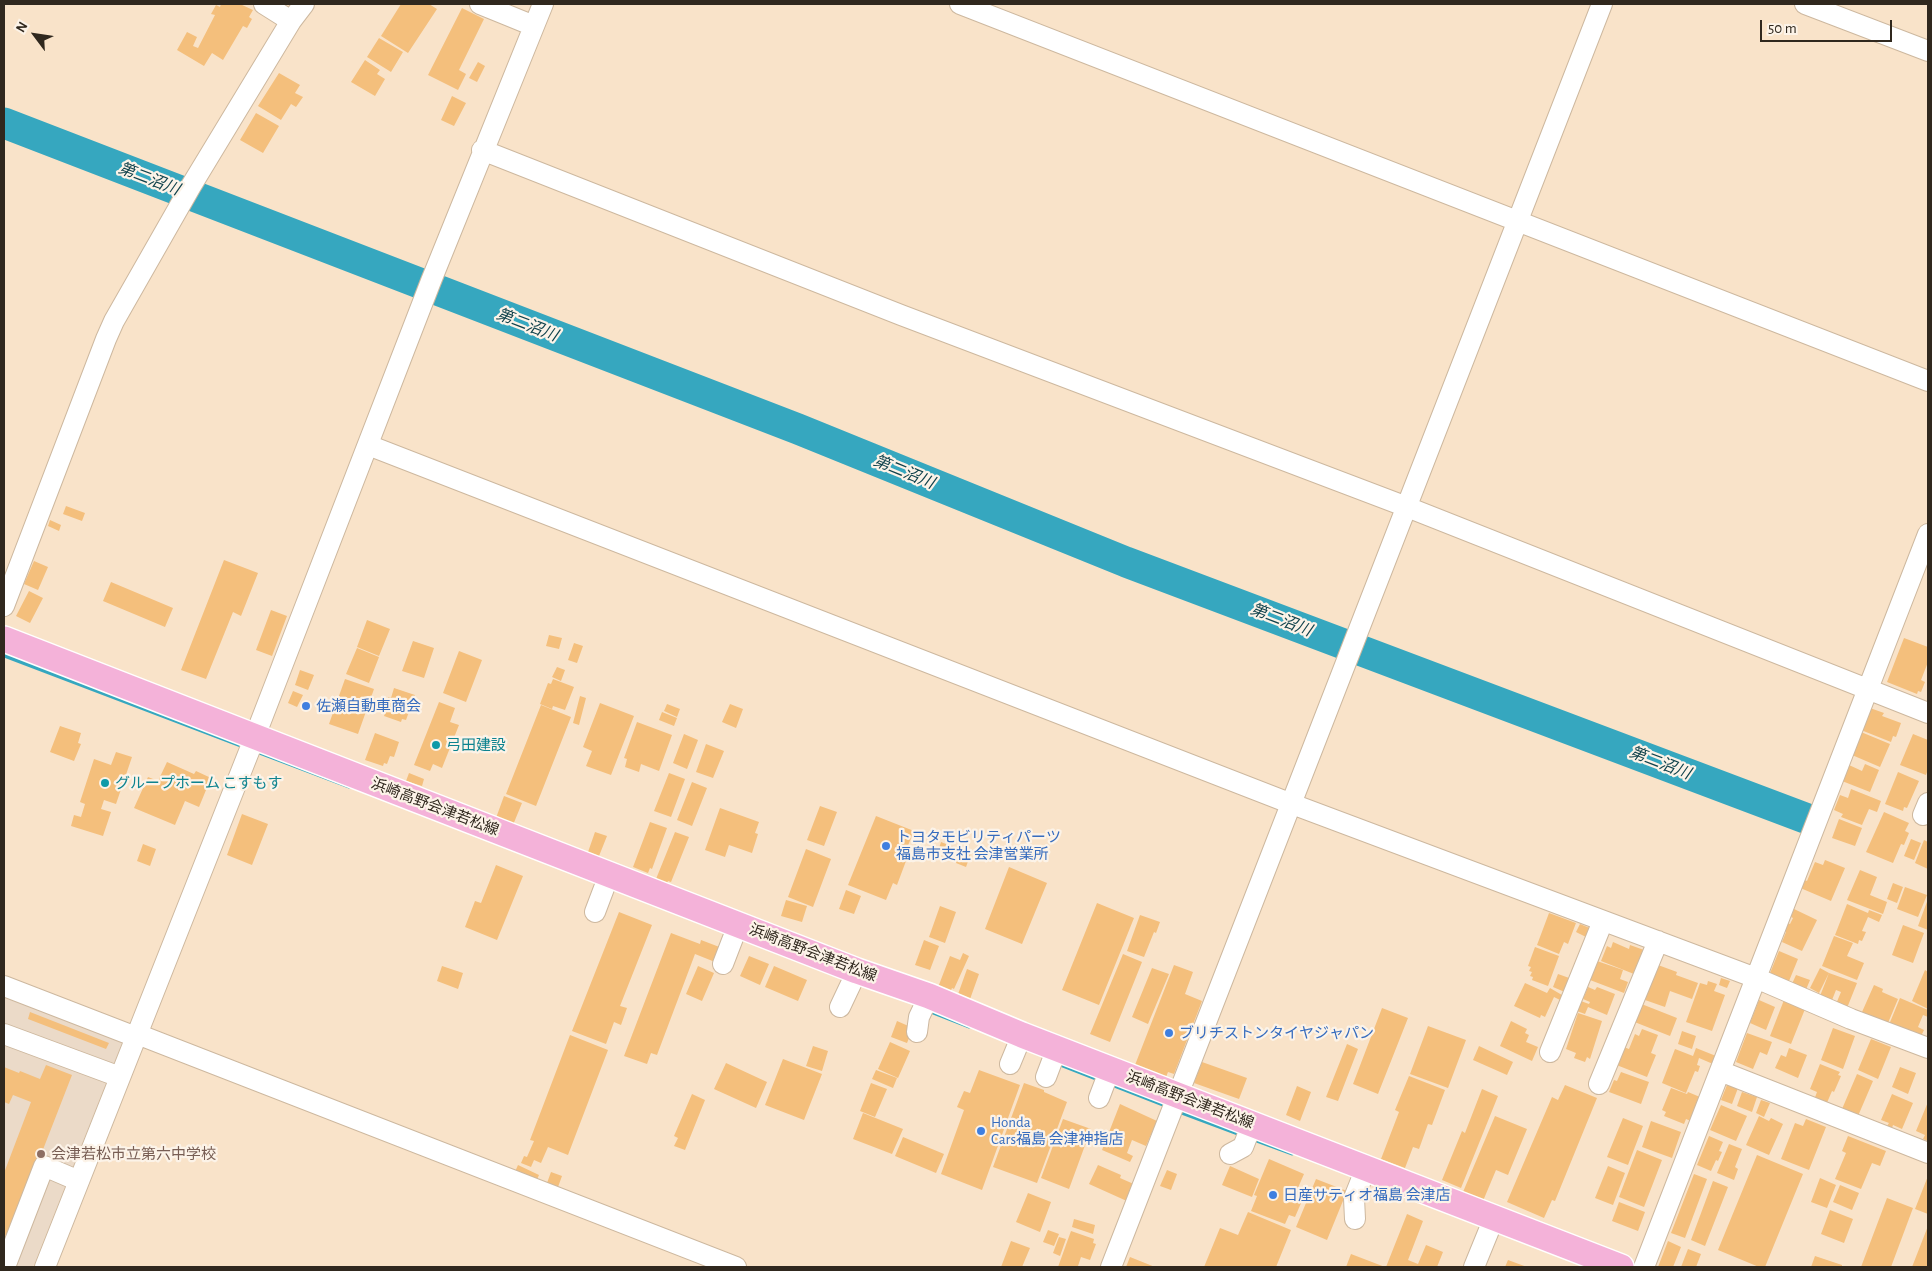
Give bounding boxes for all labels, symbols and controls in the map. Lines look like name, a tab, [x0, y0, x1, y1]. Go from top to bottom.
north arrow	[10, 10, 60, 60]
scale bar	[1762, 10, 1894, 42]
text: N	[14, 20, 31, 35]
text: 50 m	[1768, 21, 1797, 36]
water label: 第二沼川	[116, 159, 182, 199]
water label: 第二沼川	[494, 305, 560, 345]
water label: 第二沼川	[871, 451, 937, 493]
water label: 第二沼川	[1248, 600, 1314, 640]
place label: 佐瀬自動車商会	[316, 697, 421, 715]
marker: 佐瀬自動車商会	[300, 700, 312, 712]
place label: 弓田建設	[446, 736, 506, 754]
marker: 弓田建設	[430, 739, 442, 751]
water label: 第二沼川	[1627, 743, 1693, 783]
place label: グループホーム こすもす	[115, 774, 282, 792]
street label: 浜崎高野会津若松線	[369, 774, 501, 840]
marker: グループホーム こすもす	[99, 777, 111, 789]
place label: トヨタモビリティパーツ 福島市支社 会津営業所	[896, 828, 1061, 863]
marker: トヨタモビリティパーツ 福島市支社 会津営業所	[880, 840, 892, 852]
street label: 浜崎高野会津若松線	[747, 920, 879, 986]
place label: ブリチストンタイヤジャパン	[1179, 1024, 1374, 1042]
marker: ブリチストンタイヤジャパン	[1163, 1027, 1175, 1039]
street label: 浜崎高野会津若松線	[1124, 1067, 1256, 1133]
place label: Honda Cars福島 会津神指店	[991, 1113, 1123, 1148]
marker: Honda Cars福島 会津神指店	[975, 1125, 987, 1137]
place label: 会津若松市立第六中学校	[51, 1145, 216, 1163]
marker: 会津若松市立第六中学校	[35, 1148, 47, 1160]
place label: 日産サティオ福島 会津店	[1283, 1186, 1450, 1204]
marker: 日産サティオ福島 会津店	[1267, 1189, 1279, 1201]

